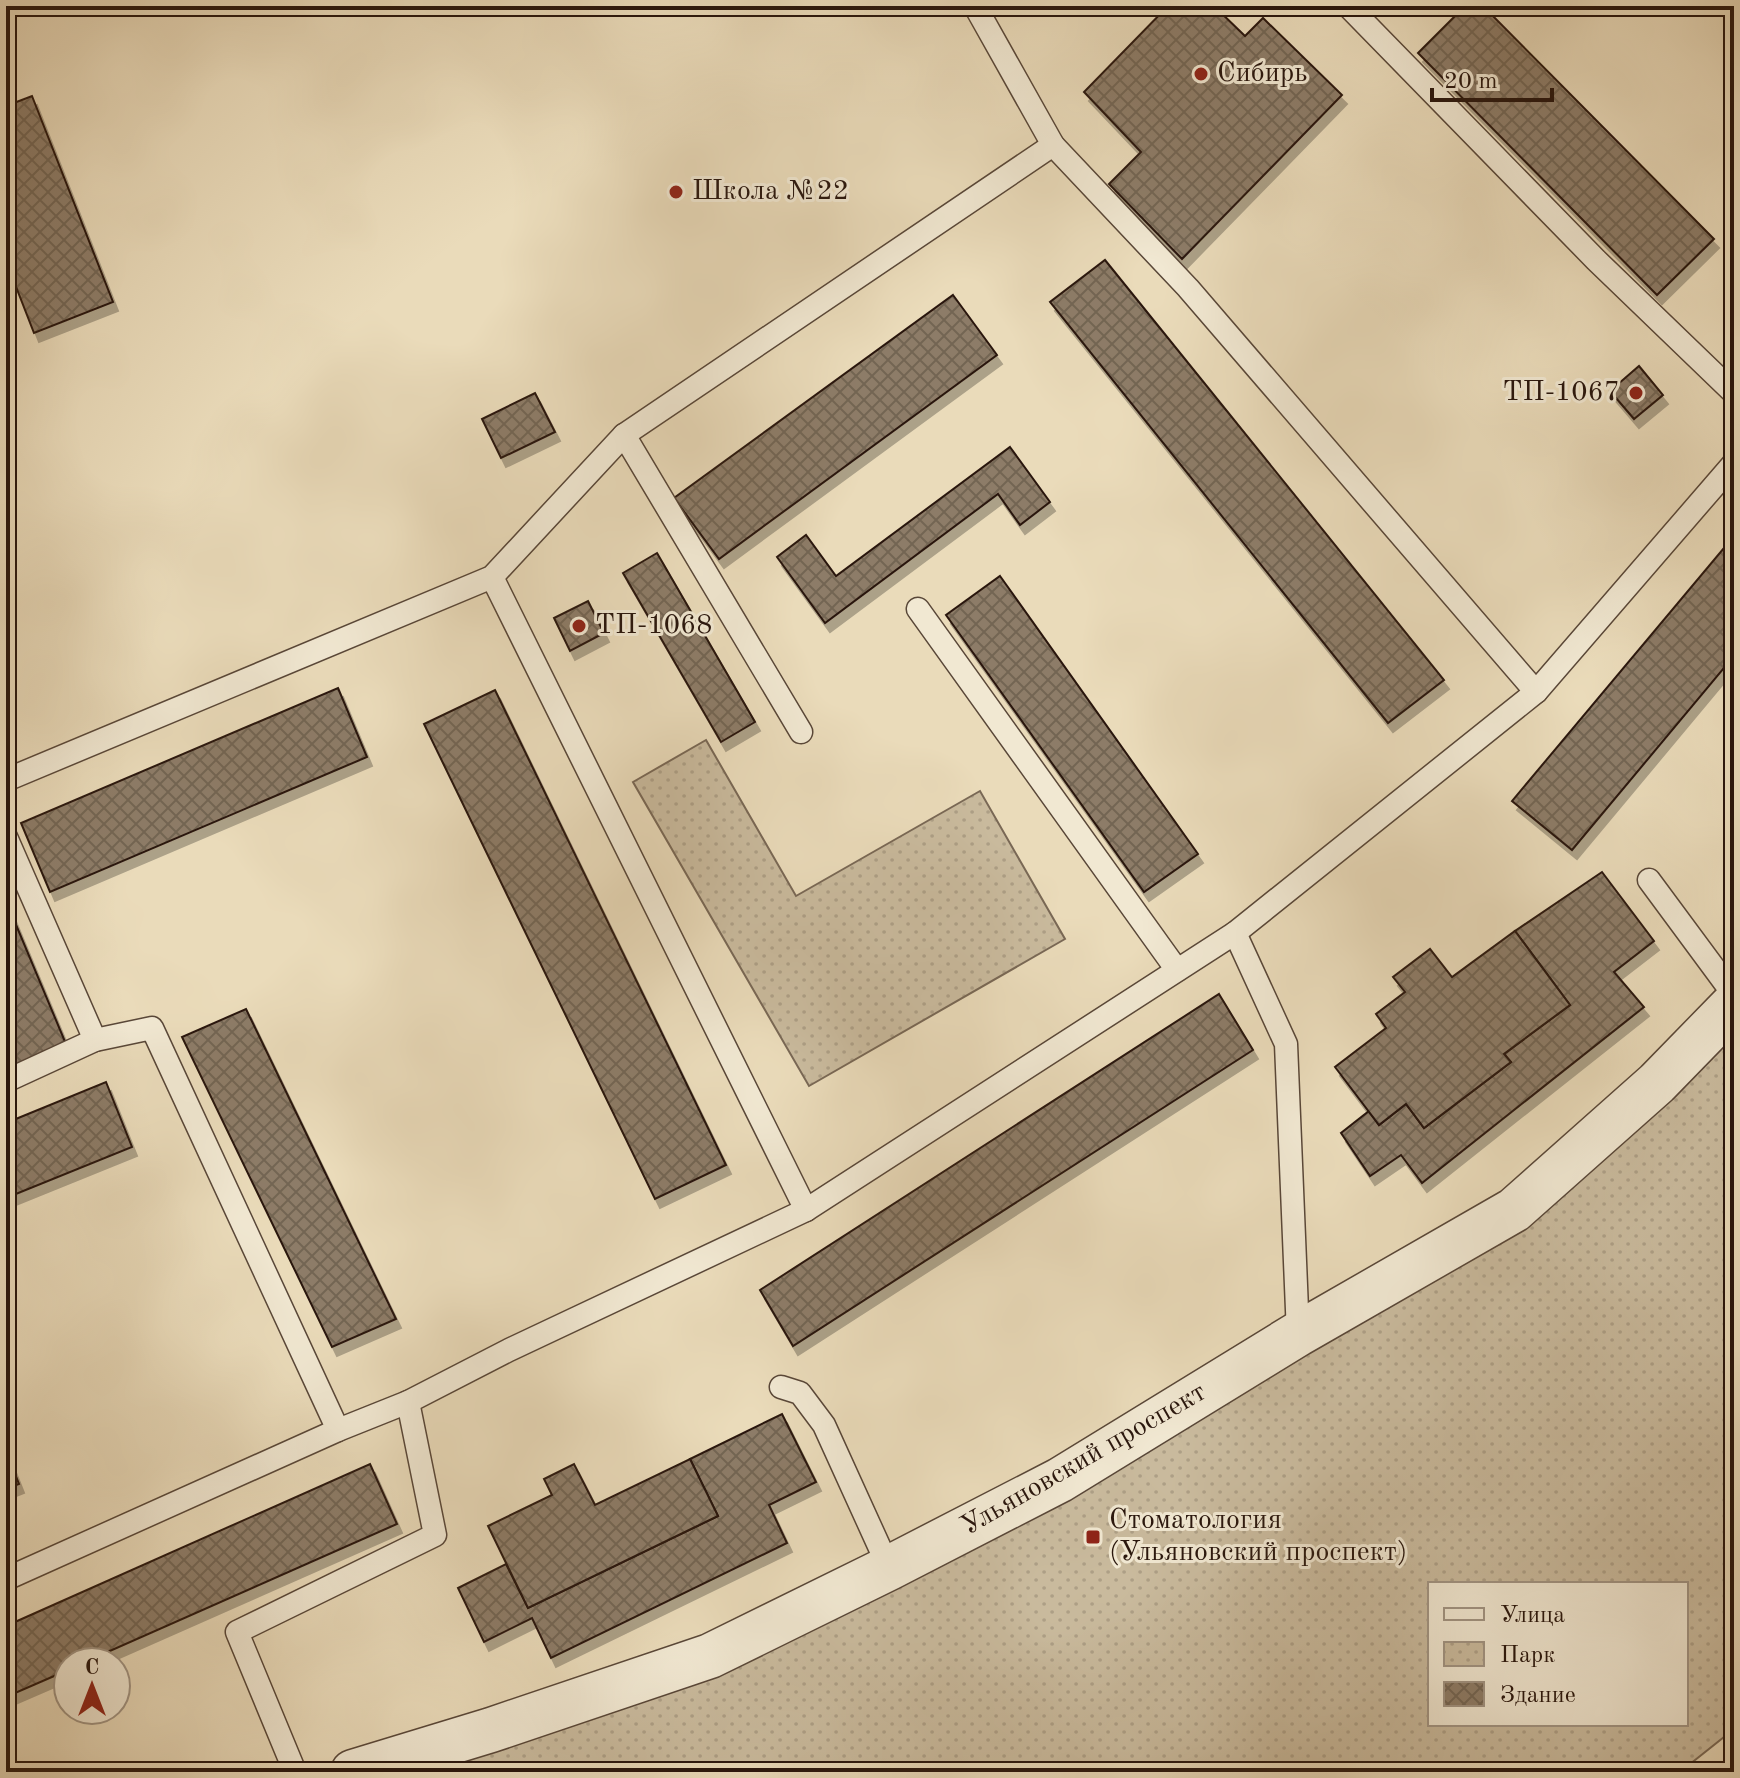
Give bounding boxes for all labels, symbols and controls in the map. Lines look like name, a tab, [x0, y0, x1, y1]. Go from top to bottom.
scale bar	[1432, 52, 1552, 102]
place label: Сибирь	[1217, 60, 1307, 88]
marker: Сибирь	[1192, 65, 1210, 83]
text: 20 m	[1444, 70, 1498, 94]
place label: Школа №22	[692, 178, 849, 206]
marker: Школа №22	[667, 183, 685, 201]
place label: ТП-1067	[1503, 379, 1620, 407]
marker: ТП-1067	[1627, 384, 1645, 402]
place label: ТП-1068	[595, 612, 712, 640]
marker: ТП-1068	[570, 617, 588, 635]
street label: Ульяновский проспект	[957, 1378, 1211, 1542]
place label: Стоматология (Ульяновский проспект)	[1109, 1507, 1407, 1567]
marker: Стоматология (Ульяновский проспект)	[1084, 1528, 1102, 1546]
legend	[1428, 1582, 1688, 1726]
text: Улица	[1500, 1604, 1565, 1628]
text: Парк	[1500, 1644, 1555, 1668]
north arrow	[52, 1646, 132, 1726]
text: С	[85, 1657, 99, 1679]
text: Здание	[1500, 1684, 1576, 1708]

